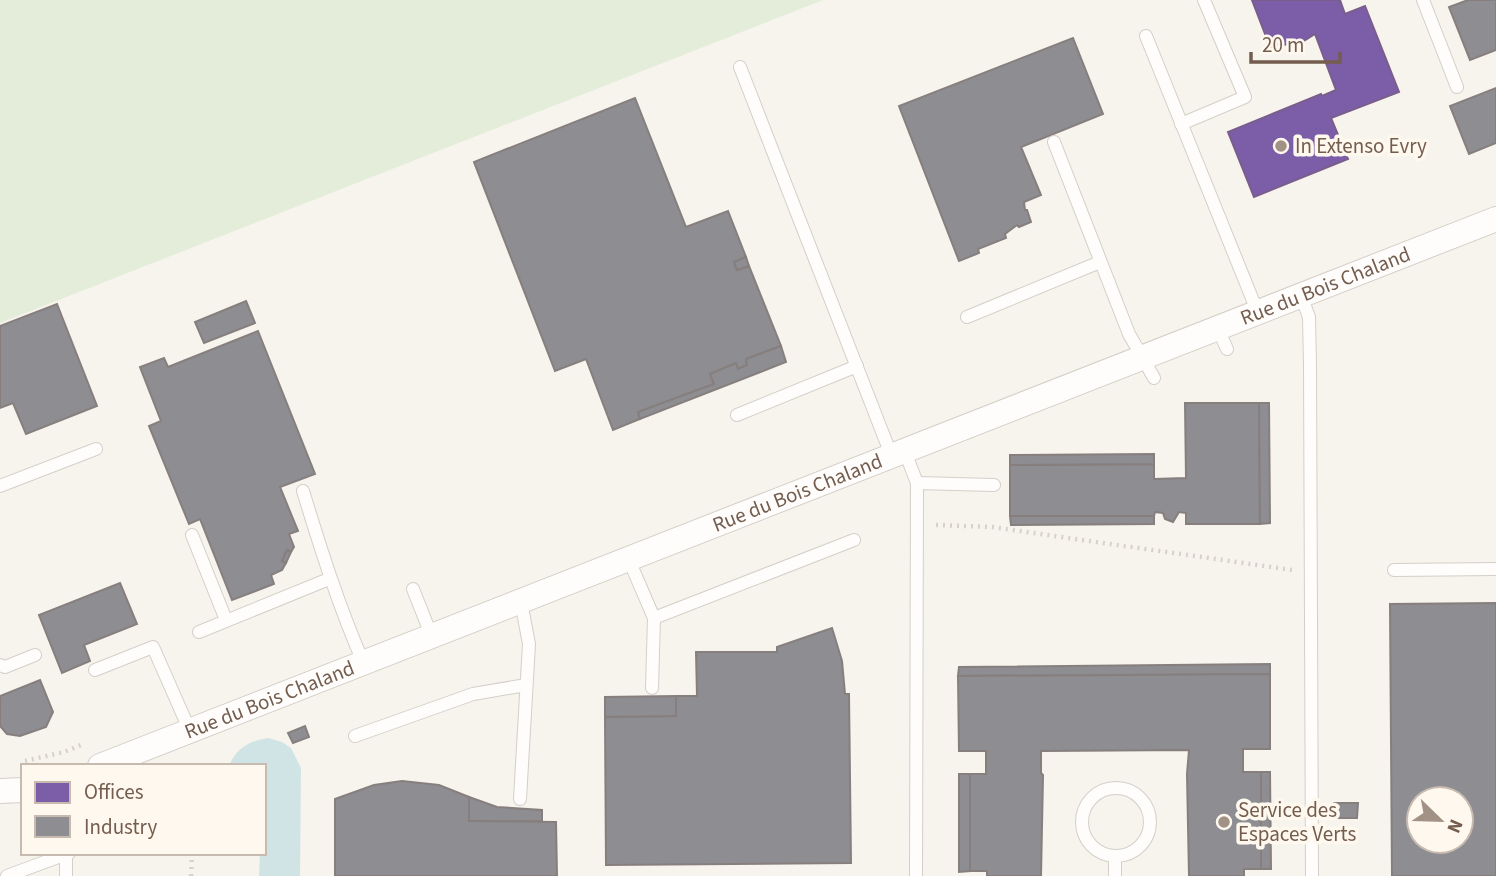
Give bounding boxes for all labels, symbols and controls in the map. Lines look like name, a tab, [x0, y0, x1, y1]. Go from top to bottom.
scale bar	[1251, 21, 1340, 65]
text: 20 m	[1262, 30, 1304, 60]
place label: In Extenso Evry	[1295, 131, 1427, 161]
marker: In Extenso Evry	[1273, 138, 1289, 154]
street label: Rue du Bois Chaland	[1236, 239, 1415, 333]
street label: Rue du Bois Chaland	[708, 446, 887, 540]
street label: Rue du Bois Chaland	[180, 653, 359, 746]
legend	[21, 764, 266, 855]
text: Offices	[84, 777, 144, 807]
north arrow	[1405, 785, 1475, 855]
place label: Service des Espaces Verts	[1238, 795, 1356, 849]
text: Industry	[84, 812, 157, 842]
marker: Service des Espaces Verts	[1216, 814, 1232, 830]
text: N	[1439, 815, 1469, 837]

